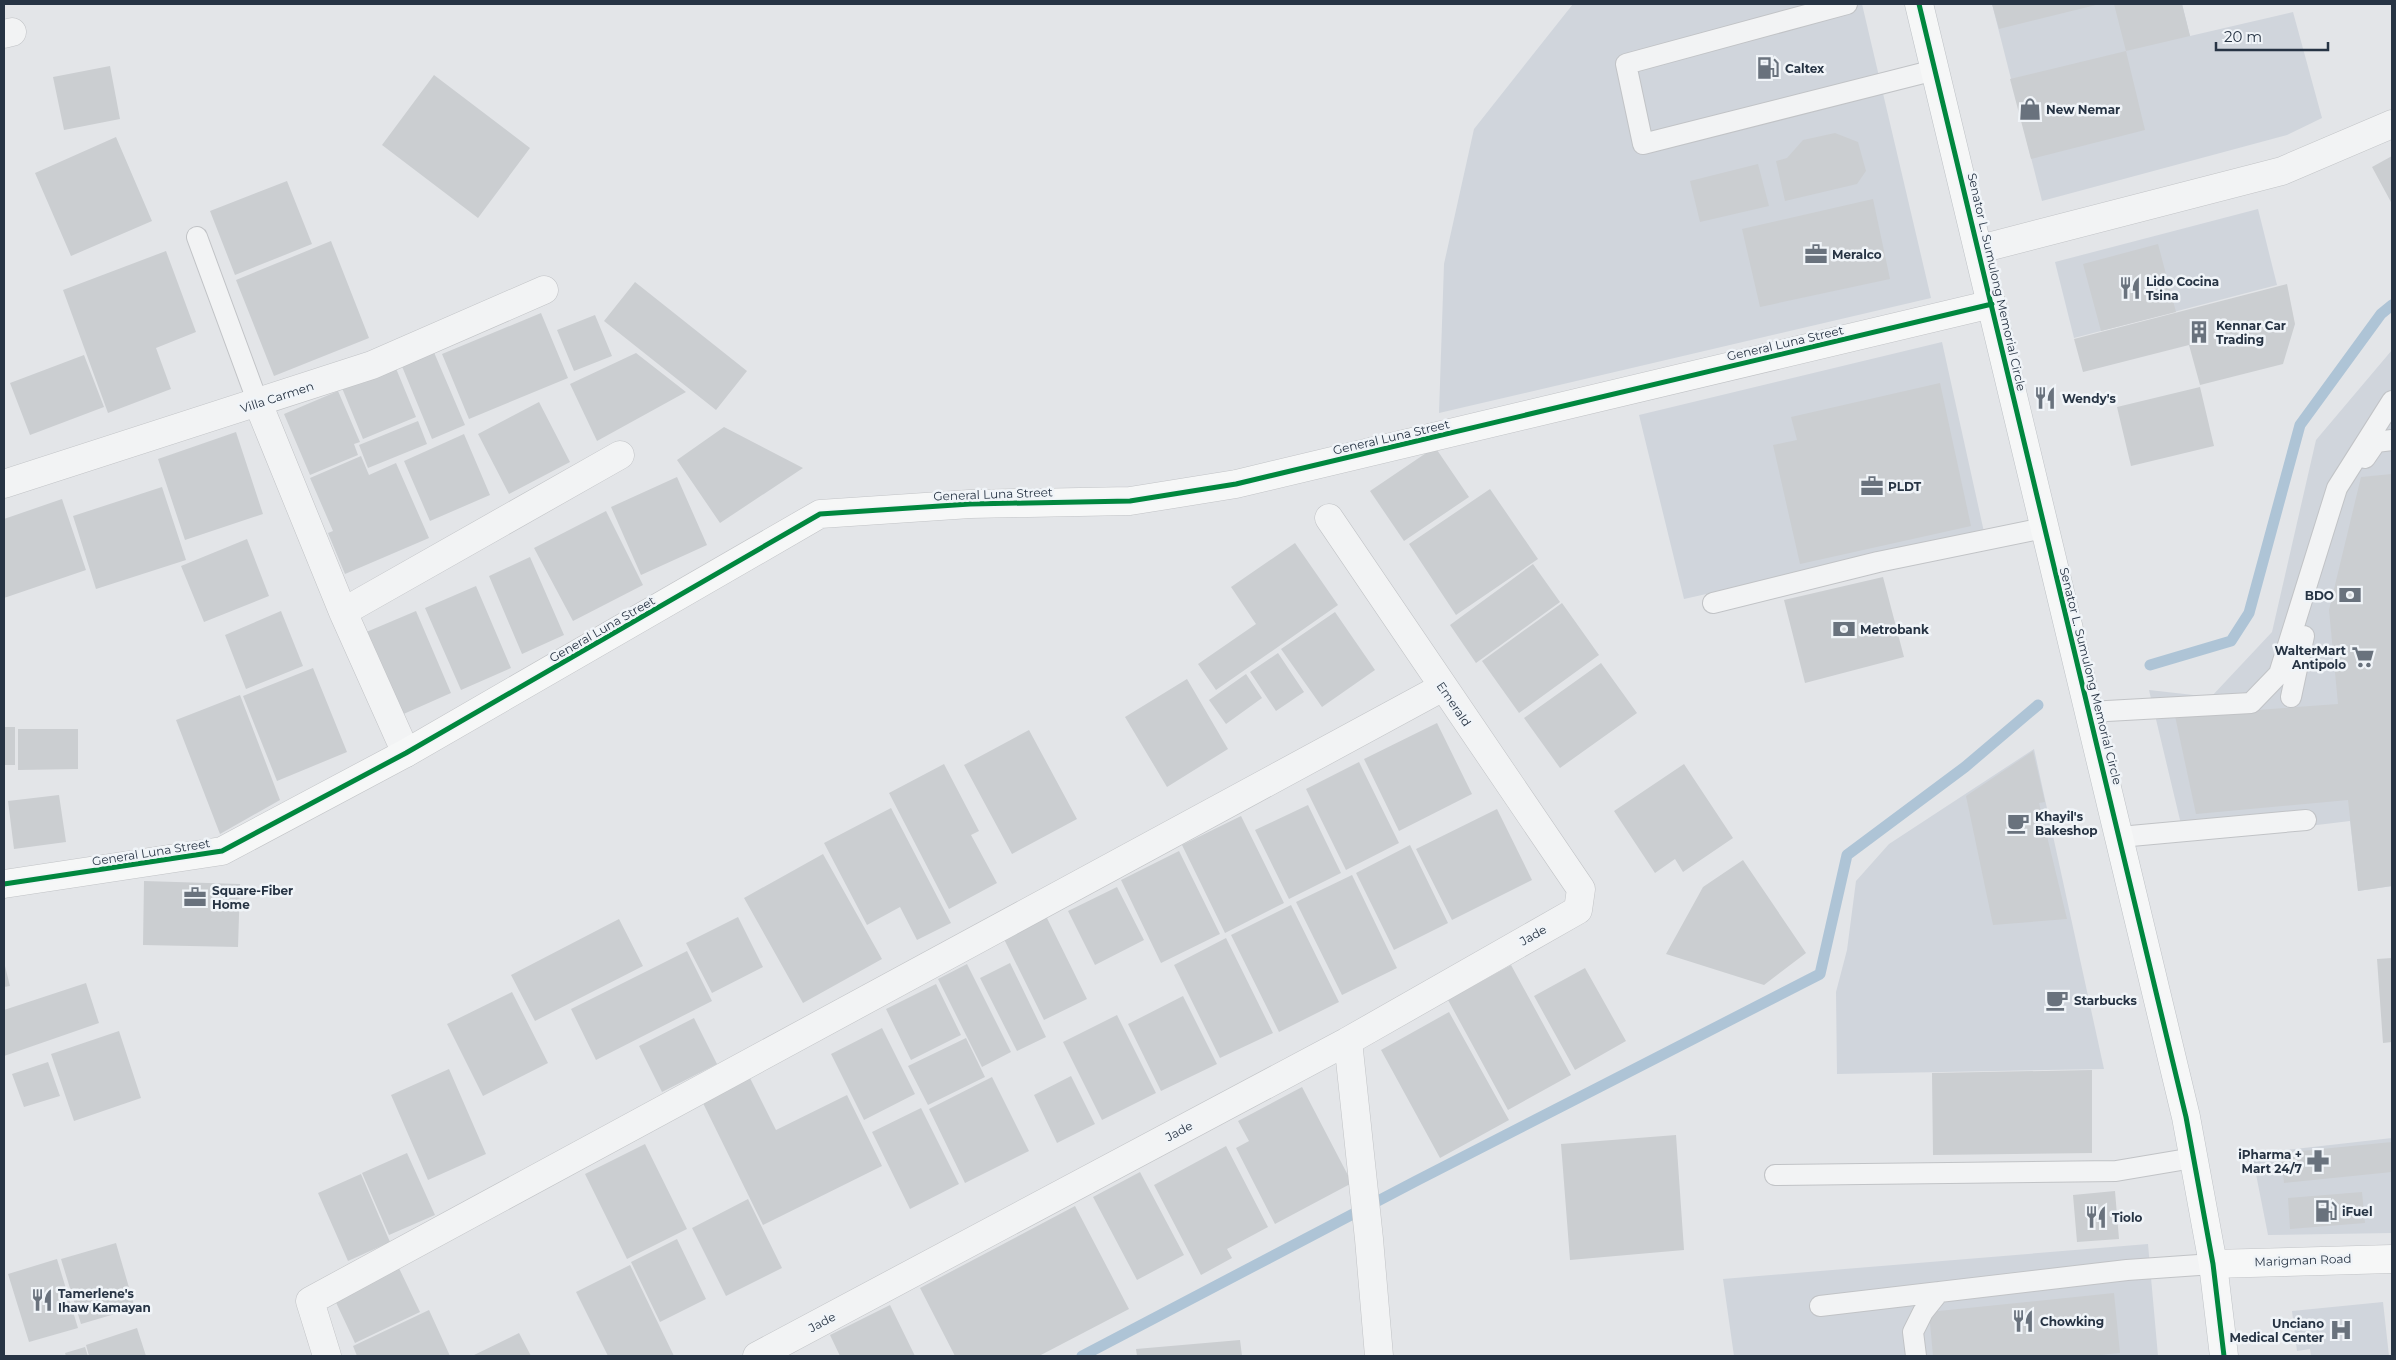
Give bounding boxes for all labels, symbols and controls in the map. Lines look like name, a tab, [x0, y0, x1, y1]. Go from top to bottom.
scale bar	[2216, 20, 2328, 52]
text: 20 m	[2224, 27, 2262, 46]
fuel station icon: Caltex	[1755, 55, 1781, 81]
place label: Caltex	[1785, 61, 1825, 76]
shop icon: New Nemar	[2017, 96, 2043, 122]
place label: New Nemar	[2046, 102, 2120, 117]
street label: Senator L. Sumulong Memorial Circle	[1965, 171, 2029, 393]
office icon: Meralco	[1803, 241, 1829, 267]
place label: Meralco	[1832, 247, 1882, 262]
place label: Lido Cocina Tsina	[2146, 274, 2219, 303]
restaurant icon: Lido Cocina Tsina	[2117, 275, 2143, 301]
place label: Kennar Car Trading	[2216, 318, 2286, 347]
building icon: Kennar Car Trading	[2186, 319, 2212, 345]
street label: General Luna Street	[1725, 322, 1845, 364]
street label: Villa Carmen	[238, 378, 316, 416]
restaurant icon: Wendy's	[2032, 385, 2058, 411]
place label: Wendy's	[2062, 391, 2116, 406]
street label: General Luna Street	[1331, 416, 1451, 458]
office icon: PLDT	[1859, 473, 1885, 499]
place label: PLDT	[1888, 479, 1922, 494]
street label: General Luna Street	[933, 484, 1053, 504]
street label: Senator L. Sumulong Memorial Circle	[2057, 566, 2125, 786]
bank icon: BDO	[2337, 582, 2363, 608]
place label: BDO	[2305, 588, 2334, 603]
street label: General Luna Street	[547, 593, 658, 665]
bank icon: Metrobank	[1831, 616, 1857, 642]
place label: Metrobank	[1860, 622, 1929, 637]
place label: WalterMart Antipolo	[2275, 643, 2347, 672]
supermarket icon: WalterMart Antipolo	[2350, 644, 2376, 670]
street label: Emerald	[1434, 679, 1474, 729]
place label: Khayil's Bakeshop	[2035, 809, 2098, 838]
cafe icon: Khayil's Bakeshop	[2005, 810, 2031, 836]
street label: General Luna Street	[91, 835, 211, 869]
place label: Square-Fiber Home	[212, 883, 293, 912]
office icon: Square-Fiber Home	[182, 884, 208, 910]
street label: Jade	[1516, 921, 1549, 949]
cafe icon: Starbucks	[2044, 987, 2070, 1013]
place label: Starbucks	[2074, 993, 2137, 1008]
street label: Jade	[1162, 1118, 1195, 1145]
place label: iPharma + Mart 24/7	[2238, 1147, 2303, 1176]
pharmacy icon: iPharma + Mart 24/7	[2305, 1148, 2331, 1174]
fuel station icon: iFuel	[2313, 1198, 2339, 1224]
restaurant icon: Tiolo	[2083, 1204, 2109, 1230]
place label: iFuel	[2342, 1204, 2373, 1219]
place label: Tiolo	[2112, 1210, 2143, 1225]
street label: Marigman Road	[2254, 1251, 2352, 1269]
place label: Tamerlene's Ihaw Kamayan	[58, 1286, 151, 1315]
restaurant icon: Tamerlene's Ihaw Kamayan	[29, 1287, 55, 1313]
restaurant icon: Chowking	[2010, 1308, 2036, 1334]
street label: Jade	[805, 1309, 838, 1336]
place label: Chowking	[2040, 1314, 2104, 1329]
place label: Unciano Medical Center	[2229, 1316, 2324, 1345]
hospital icon: Unciano Medical Center	[2328, 1317, 2354, 1343]

